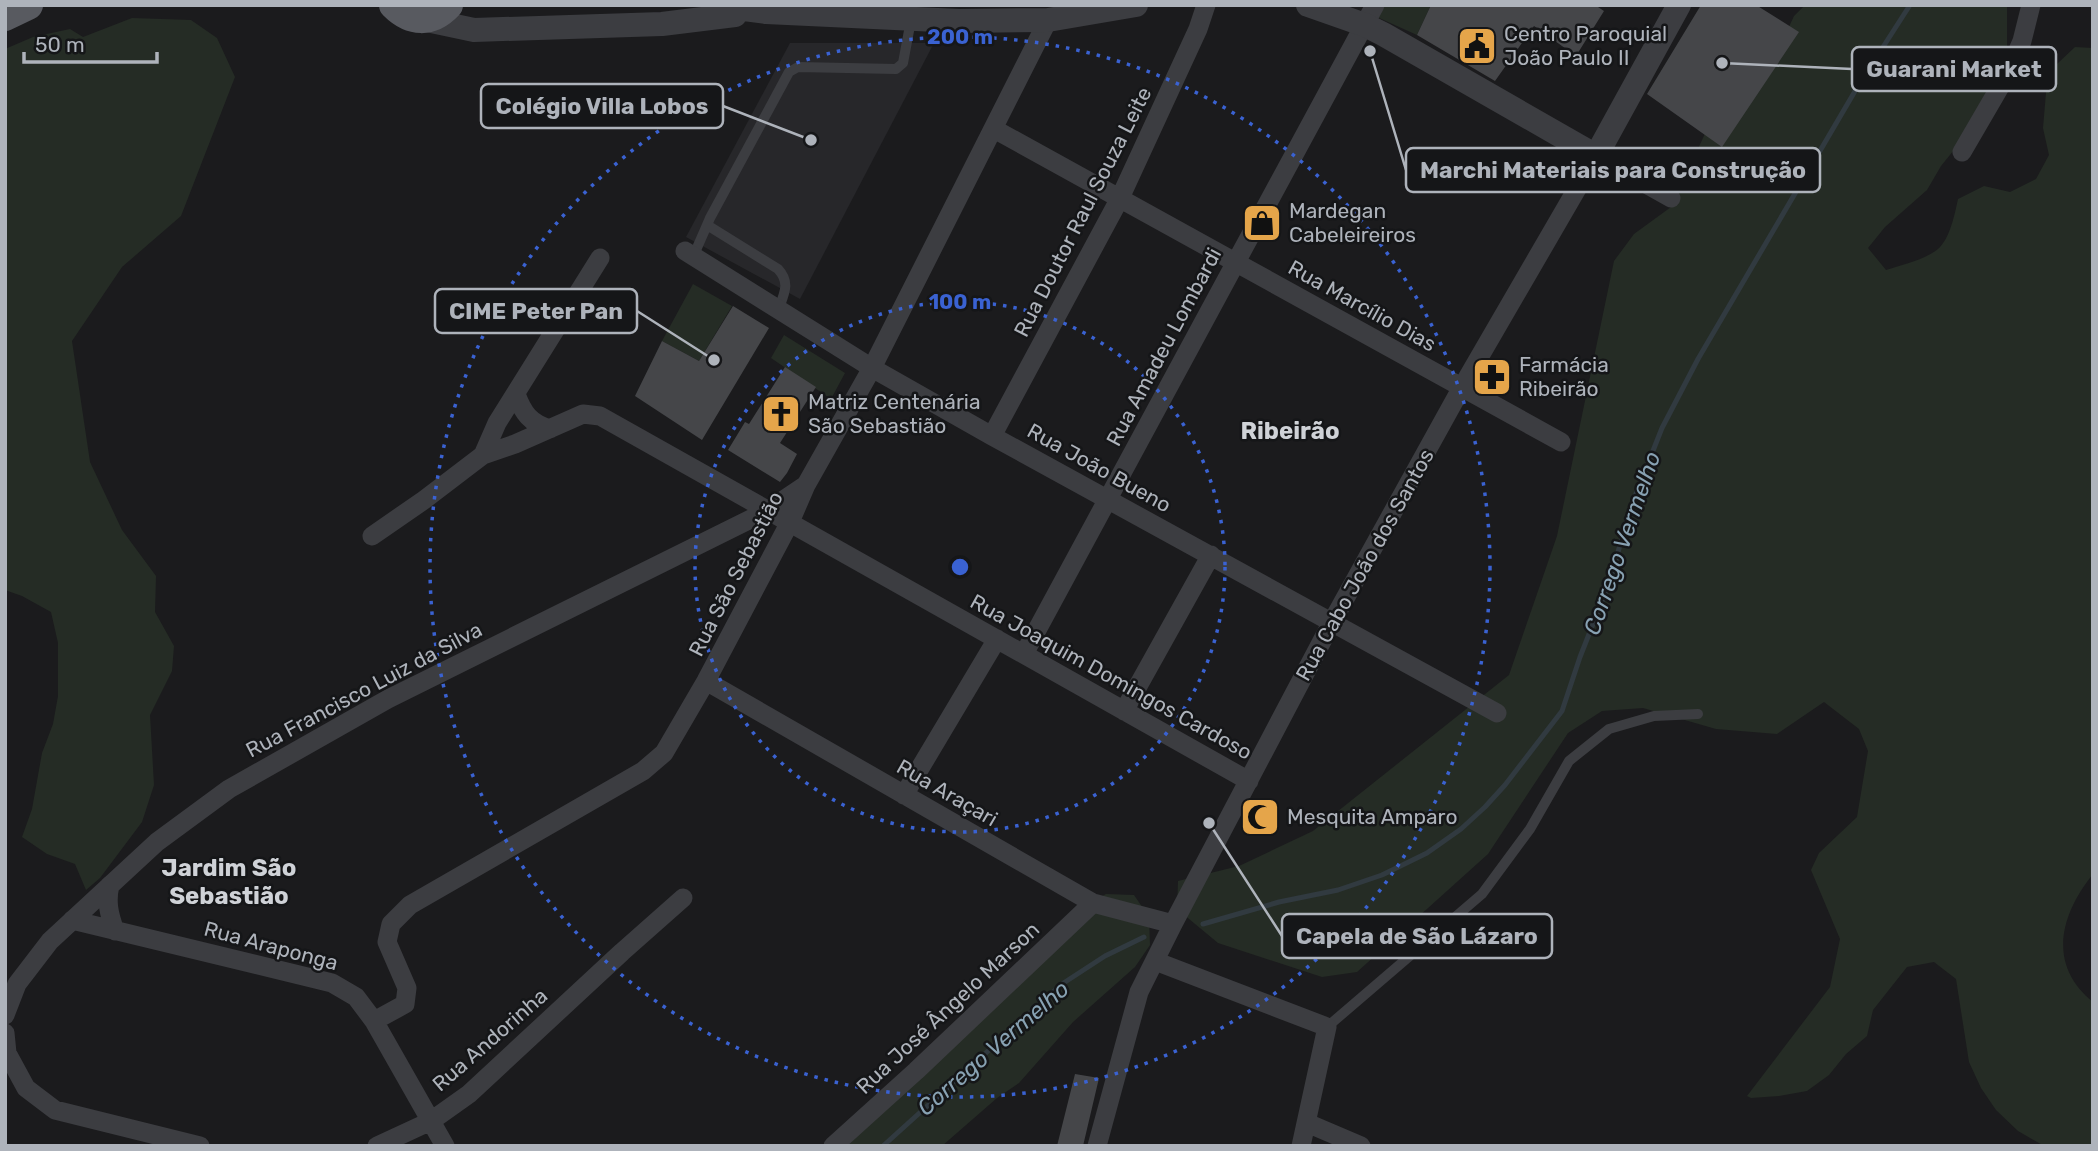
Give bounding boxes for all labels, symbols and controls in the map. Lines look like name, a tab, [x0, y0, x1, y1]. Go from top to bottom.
scale bar	[24, 21, 158, 65]
place label: Centro Paroquial João Paulo II	[1504, 21, 1667, 70]
text: 200 m	[927, 24, 993, 49]
public building icon: Centro Paroquial João Paulo II	[1456, 25, 1498, 67]
text: 50 m	[35, 32, 85, 57]
callout: Guarani Market	[1852, 47, 2056, 91]
text: Guarani Market	[1866, 55, 2042, 83]
street label: Rua Doutor Raul Souza Leite	[1009, 83, 1157, 341]
callout: Colégio Villa Lobos	[481, 84, 723, 128]
text: Colégio Villa Lobos	[496, 92, 709, 120]
callout: Marchi Materiais para Construção	[1406, 148, 1820, 192]
text: Marchi Materiais para Construção	[1420, 156, 1806, 184]
place label: Mardegan Cabeleireiros	[1289, 198, 1416, 247]
shop icon: Mardegan Cabeleireiros	[1241, 202, 1283, 244]
street label: Rua Amadeu Lombardi	[1101, 243, 1226, 450]
street label: Rua Marcílio Dias	[1284, 255, 1441, 357]
callout: CIME Peter Pan	[435, 289, 637, 333]
text: 100 m	[929, 289, 991, 314]
text: CIME Peter Pan	[449, 297, 623, 325]
place label: Farmácia Ribeirão	[1519, 352, 1609, 401]
pharmacy icon: Farmácia Ribeirão	[1471, 356, 1513, 398]
place label: Matriz Centenária São Sebastião	[808, 389, 981, 438]
church icon: Matriz Centenária São Sebastião	[760, 393, 802, 435]
district label: Ribeirão	[1240, 417, 1340, 445]
street label: Rua João Bueno	[1023, 418, 1175, 517]
street label: Rua Cabo João dos Santos	[1290, 444, 1439, 685]
water label: Corrego Vermelho	[1577, 448, 1667, 638]
street label: Rua São Sebastião	[683, 487, 788, 660]
centre of rings	[948, 555, 972, 579]
street label: Rua Joaquim Domingos Cardoso	[966, 588, 1256, 765]
street label: Rua Francisco Luiz da Silva	[241, 617, 486, 763]
street label: Rua Araçari	[892, 754, 1002, 831]
mosque icon: Mesquita Amparo	[1239, 796, 1281, 838]
place label: Mesquita Amparo	[1287, 804, 1457, 829]
district label: Jardim São Sebastião	[162, 854, 296, 910]
callout: Capela de São Lázaro	[1282, 914, 1552, 958]
street label: Rua Araponga	[201, 916, 341, 975]
street label: Rua José Ângelo Marson	[851, 916, 1044, 1099]
text: Capela de São Lázaro	[1296, 922, 1538, 950]
water label: Corrego Vermelho	[911, 974, 1075, 1122]
street label: Rua Andorinha	[427, 983, 552, 1096]

